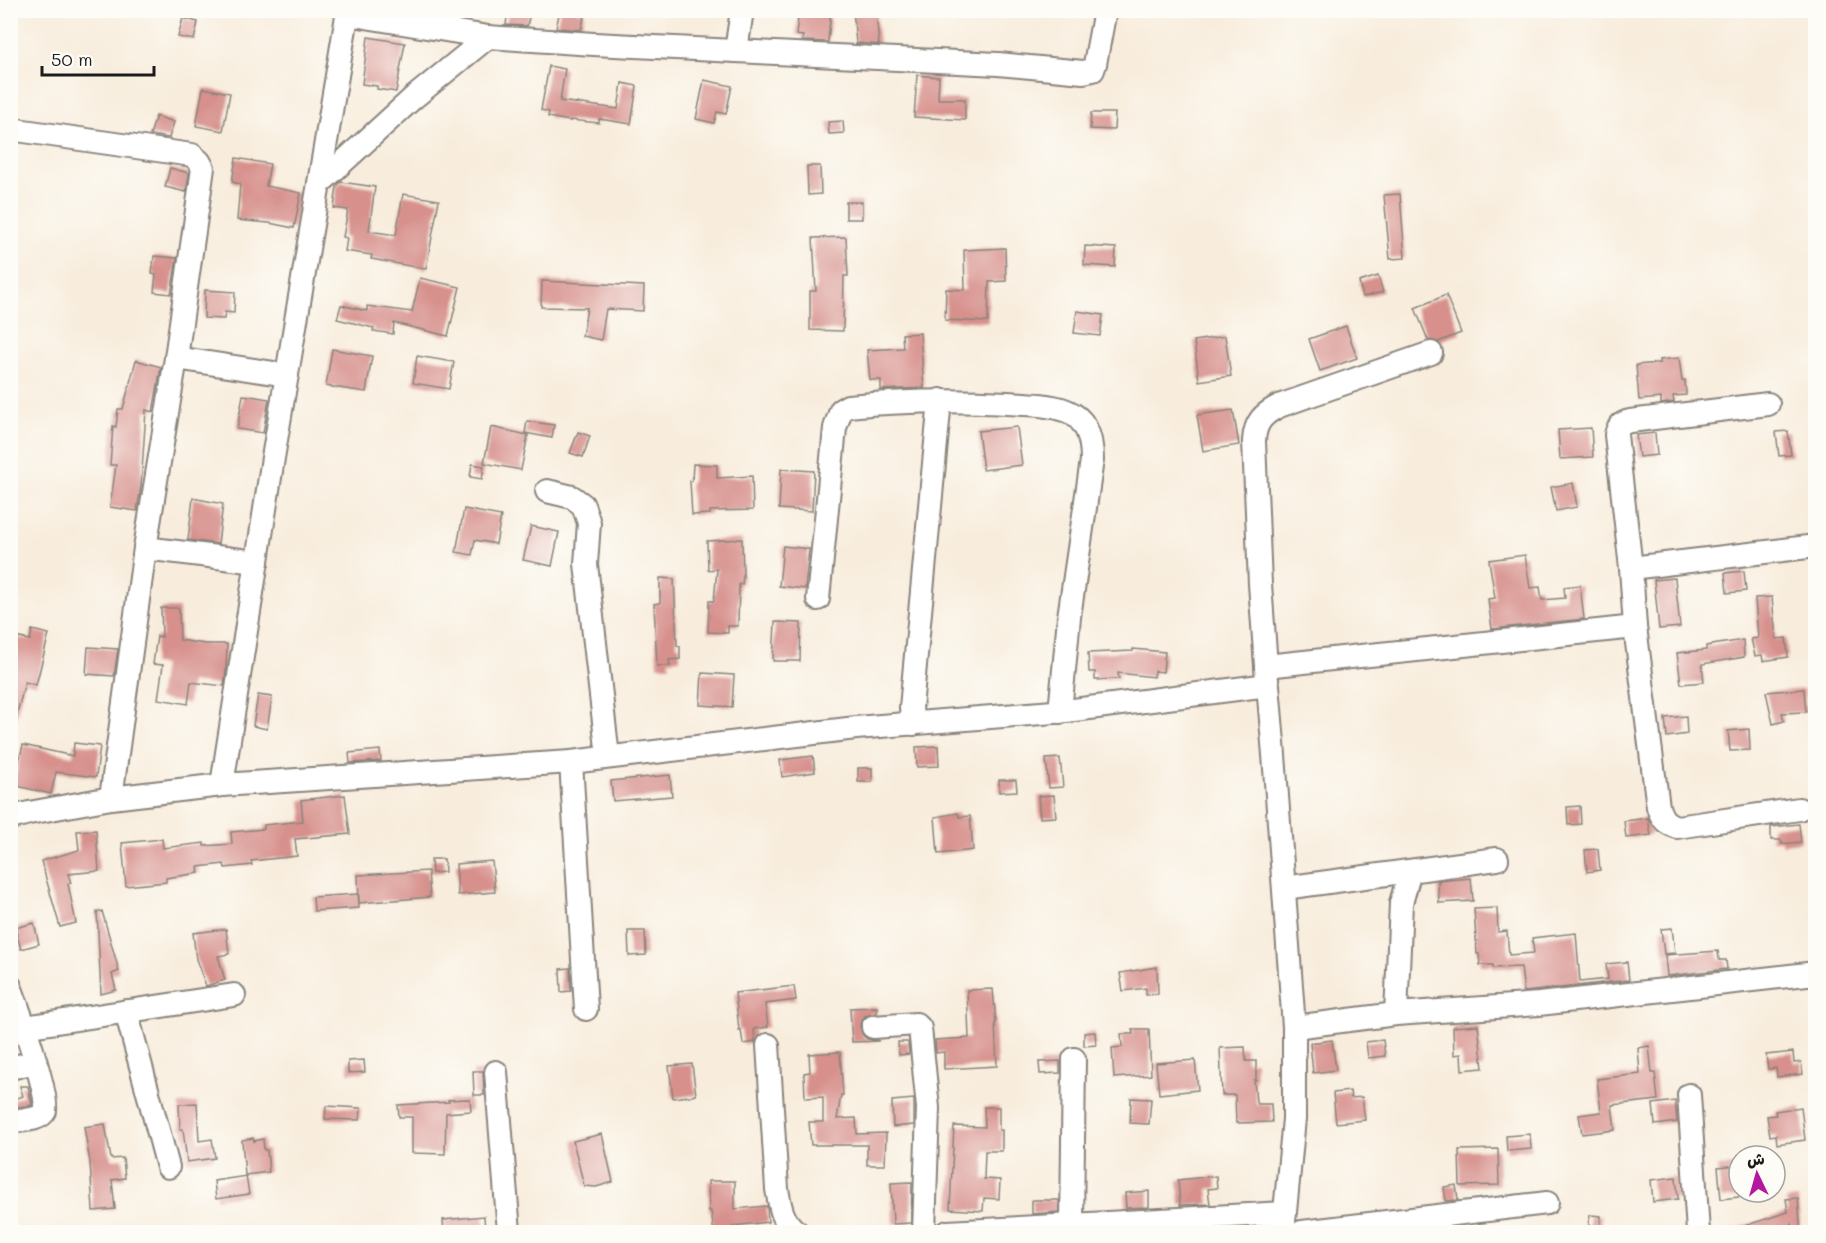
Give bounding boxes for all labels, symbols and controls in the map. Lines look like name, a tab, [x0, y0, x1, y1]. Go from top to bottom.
scale bar	[42, 39, 154, 77]
text: 50 m	[51, 47, 93, 71]
north arrow	[1727, 1144, 1787, 1204]
text: ش	[1746, 1147, 1765, 1170]

